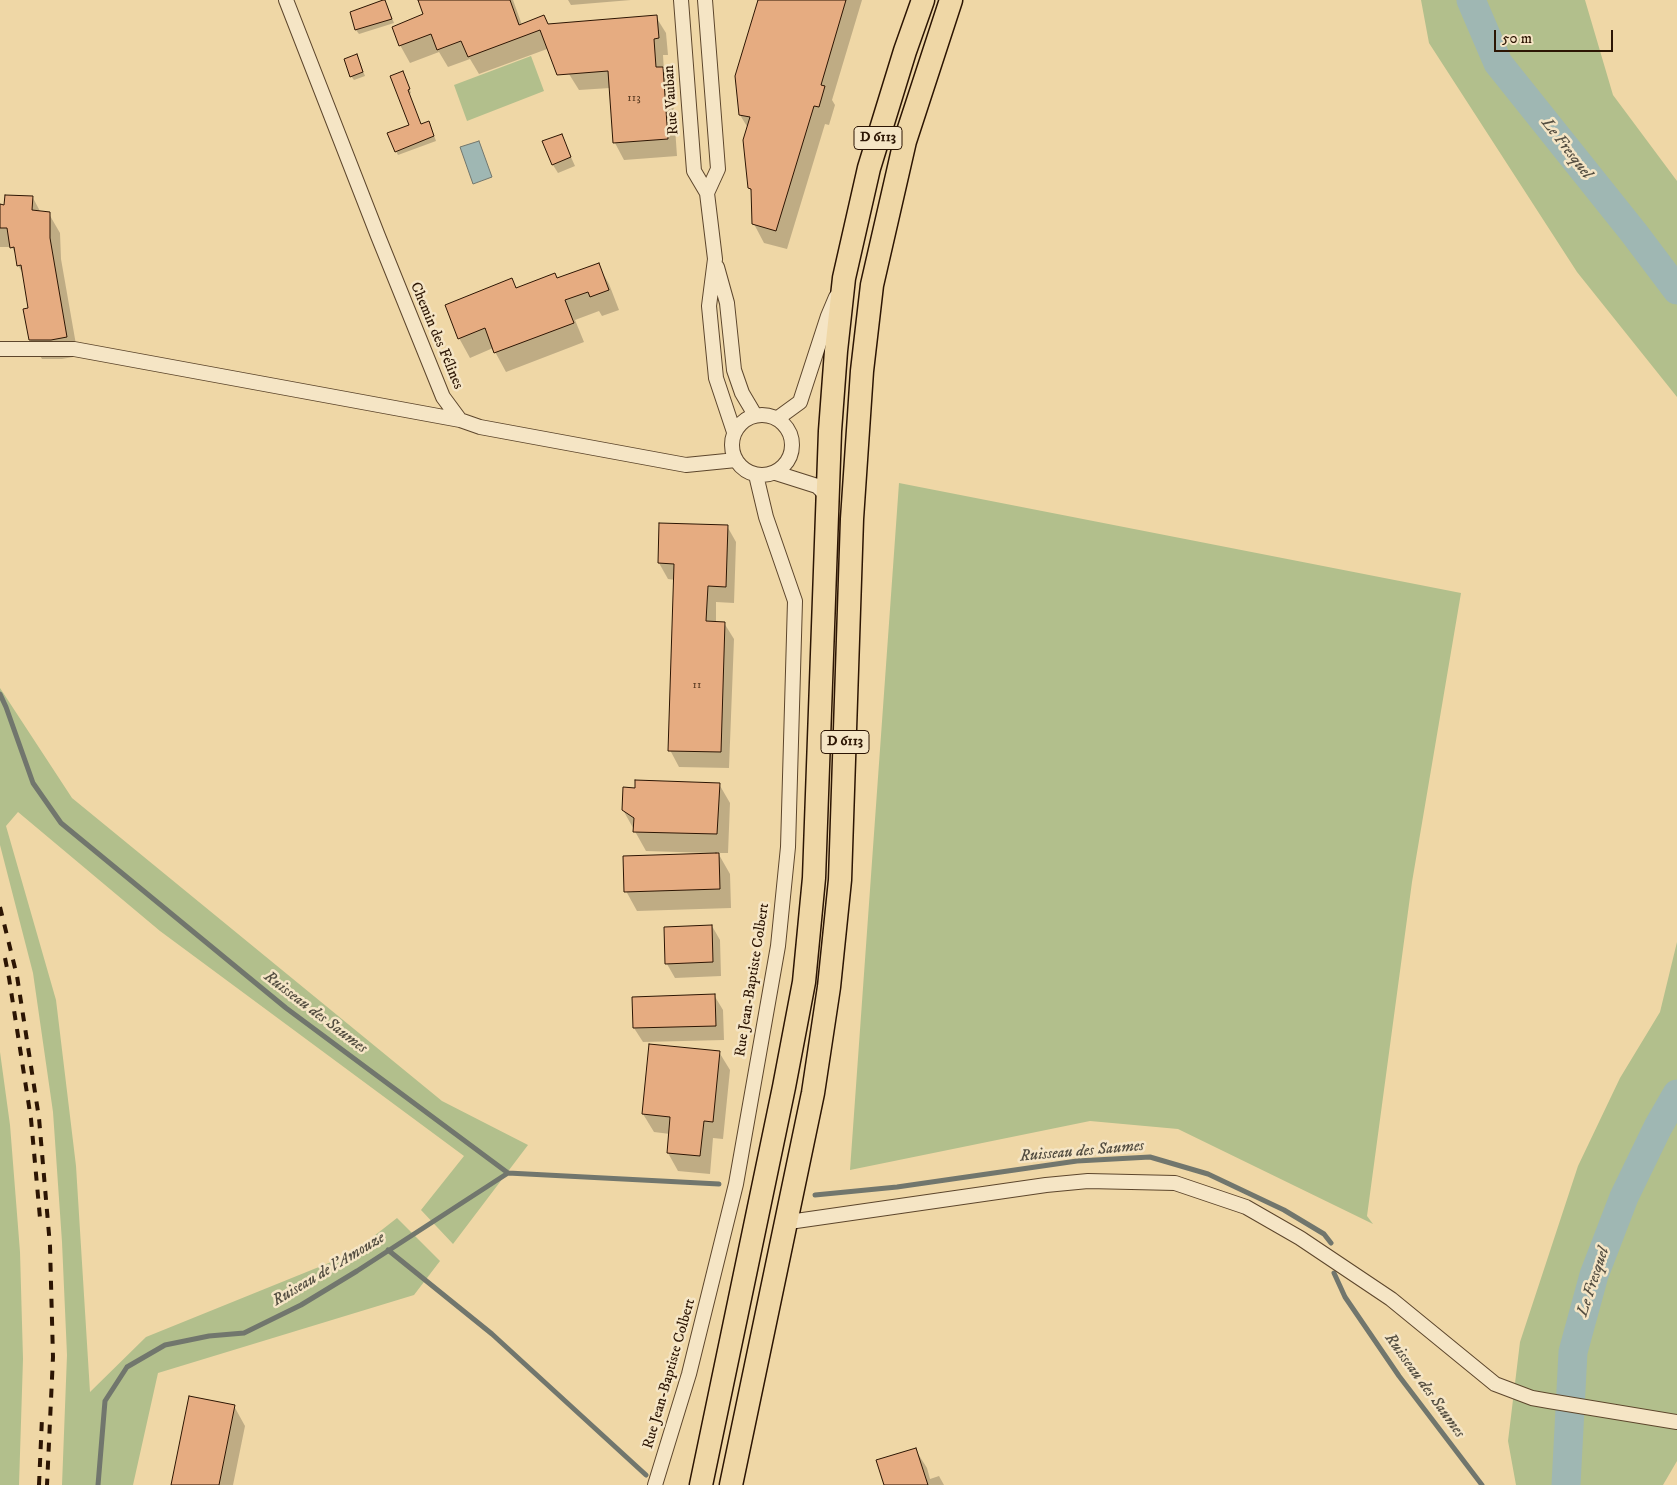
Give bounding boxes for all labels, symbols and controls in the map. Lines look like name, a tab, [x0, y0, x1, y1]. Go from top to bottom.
scale bar	[1497, 20, 1616, 52]
text: 50 m	[1502, 29, 1532, 48]
street label: Rue Vauban	[661, 64, 683, 136]
house number: 113	[627, 92, 641, 106]
water label: Le Fresquel	[1536, 115, 1596, 183]
road number: D 6113	[854, 126, 902, 150]
street label: Chemin des Félines	[405, 280, 467, 392]
house number: 11	[693, 679, 701, 693]
road number: D 6113	[821, 730, 869, 754]
street label: Rue Jean-Baptiste Colbert	[732, 902, 774, 1058]
water label: Ruisseau des Saumes	[259, 968, 371, 1058]
water label: Ruisseau des Saumes	[1019, 1137, 1145, 1167]
water label: Ruiseau de l'Amouze	[269, 1229, 389, 1311]
water label: Le Fresquel	[1574, 1245, 1614, 1319]
street label: Rue Jean-Baptiste Colbert	[640, 1297, 700, 1451]
water label: Ruisseau des Saumes	[1380, 1330, 1468, 1442]

